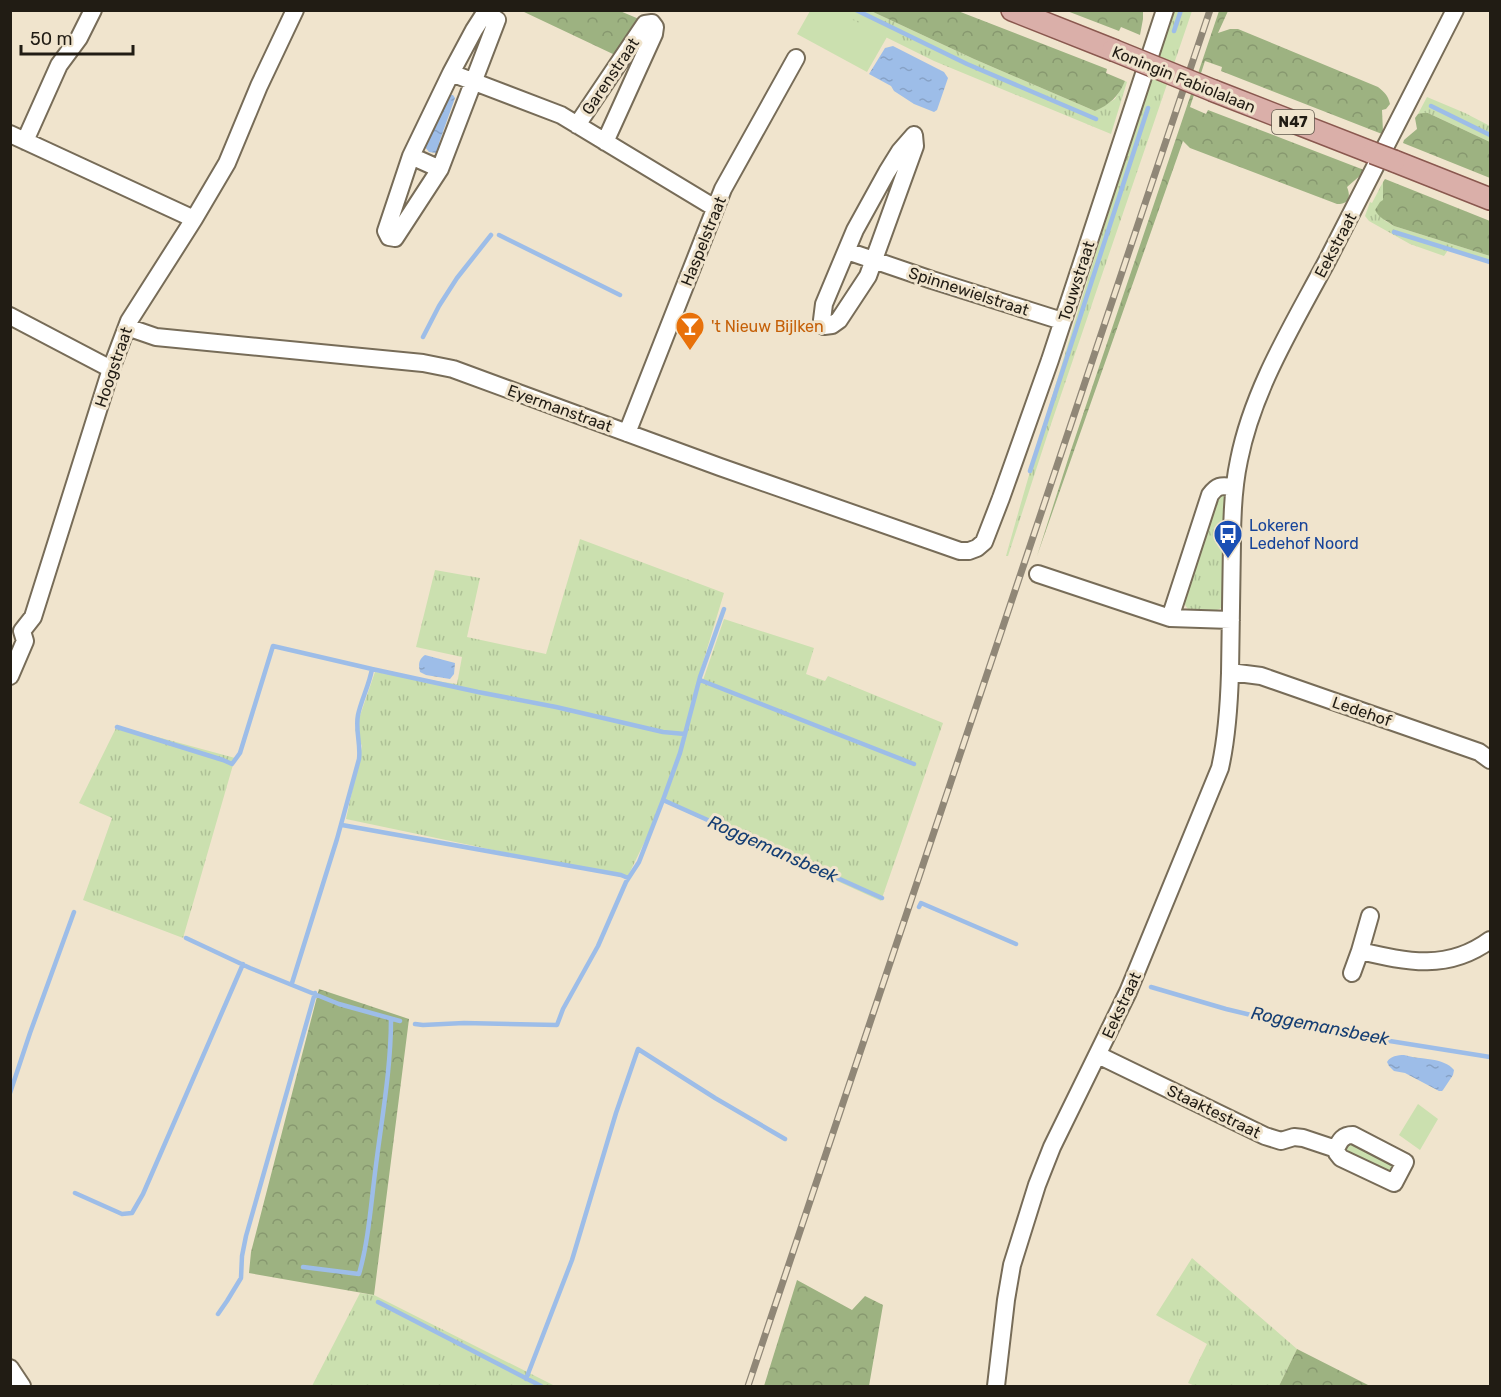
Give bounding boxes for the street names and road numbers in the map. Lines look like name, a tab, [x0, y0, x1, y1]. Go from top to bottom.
street label: Garenstraat	[578, 34, 643, 118]
street label: Koningin Fabiolalaan	[1109, 42, 1258, 117]
road number: N47	[1272, 110, 1314, 134]
street label: Haspelstraat	[677, 194, 730, 289]
street label: Eekstraat	[1310, 209, 1360, 281]
street label: Touwstraat	[1055, 239, 1098, 324]
street label: Spinnewielstraat	[906, 263, 1031, 320]
street label: Hoogstraat	[91, 325, 136, 410]
street label: Eyermanstraat	[505, 381, 615, 436]
street label: Ledehof	[1330, 693, 1395, 731]
street label: Eekstraat	[1098, 969, 1145, 1041]
street label: Staaktestraat	[1164, 1081, 1264, 1142]

